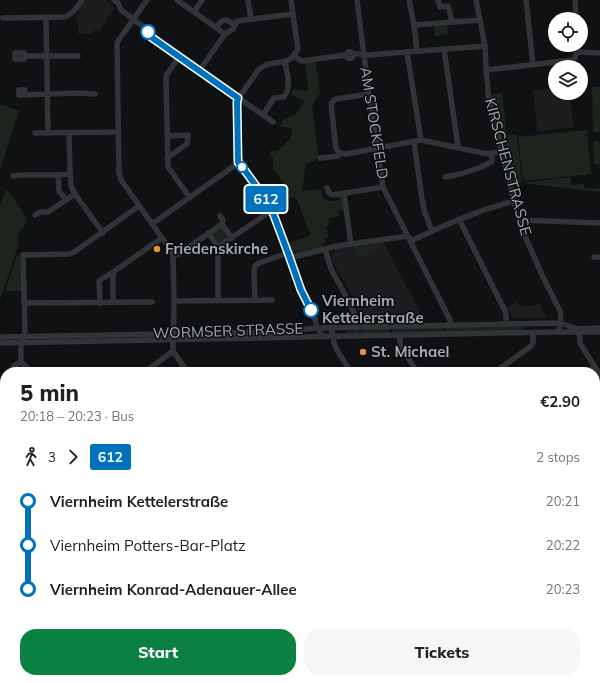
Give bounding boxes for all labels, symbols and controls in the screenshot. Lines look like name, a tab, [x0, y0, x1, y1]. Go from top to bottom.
map controls	[548, 12, 588, 100]
button: locate	[548, 12, 588, 52]
unlabelled marker	[140, 24, 156, 40]
button: layers	[548, 60, 588, 100]
street label: AM STOCKFELD	[356, 65, 393, 180]
street label: KIRSCHENSTRASSE	[481, 96, 536, 238]
unlabelled marker	[236, 161, 248, 173]
line badge: 612	[243, 186, 289, 212]
text: 612	[253, 190, 279, 208]
place label: Friedenskirche	[165, 239, 268, 258]
marker: Friedenskirche	[152, 244, 162, 254]
place label: Viernheim Kettelerstraße	[321, 291, 424, 327]
marker: Viernheim Kettelerstraße	[303, 302, 319, 318]
street label: WORMSER STRASSE	[152, 318, 304, 343]
place label: St. Michael	[371, 342, 449, 361]
marker: St. Michael	[358, 347, 368, 357]
text: 5 min	[20, 379, 79, 407]
text: €2.90	[540, 392, 580, 411]
text: 20:18 – 20:23 · Bus	[20, 408, 134, 424]
icon: walk	[20, 446, 42, 468]
icon: forward	[62, 446, 84, 468]
text: 612	[98, 448, 123, 466]
text: 3	[48, 449, 56, 465]
text: 2 stops	[536, 449, 580, 465]
text: Viernheim Kettelerstraße	[50, 492, 228, 511]
text: 20:21	[546, 493, 580, 509]
text: Viernheim Potters-Bar-Platz	[50, 536, 246, 555]
text: 20:22	[546, 537, 580, 553]
text: Viernheim Konrad-Adenauer-Allee	[50, 580, 297, 599]
text: 20:23	[546, 581, 580, 597]
button: Start	[20, 629, 296, 675]
button: Tickets	[304, 629, 580, 675]

